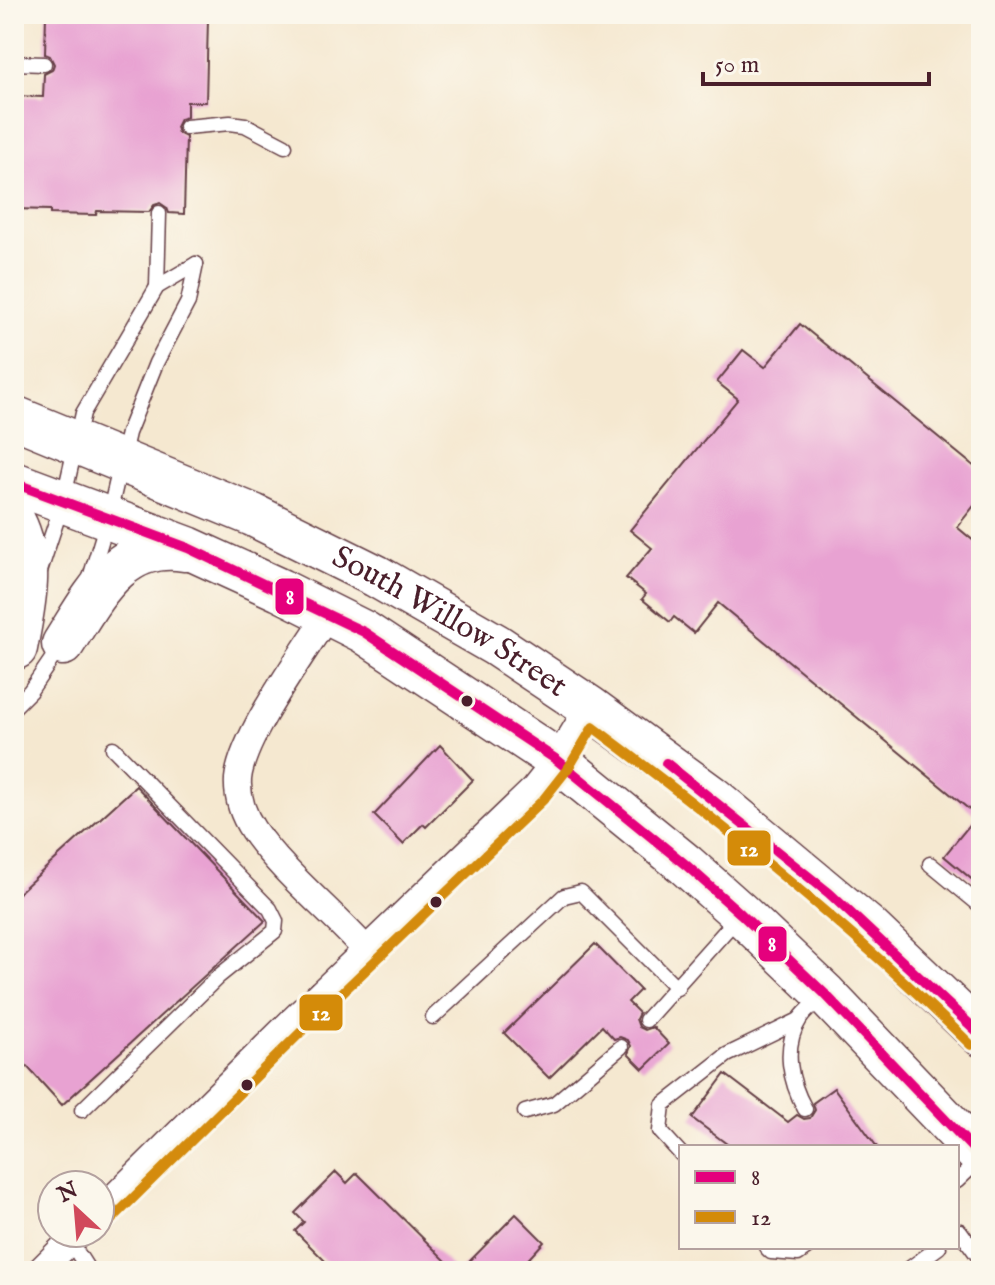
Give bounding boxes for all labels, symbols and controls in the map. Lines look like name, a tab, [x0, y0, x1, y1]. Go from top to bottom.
scale bar	[703, 36, 929, 86]
text: 50 m	[715, 50, 759, 81]
street label: South Willow Street	[325, 537, 575, 707]
line badge: 8	[274, 577, 305, 616]
text: 8	[286, 584, 294, 612]
unlabelled marker	[459, 693, 475, 709]
line badge: 12	[726, 829, 772, 867]
text: 12	[740, 836, 758, 864]
unlabelled marker	[428, 894, 444, 910]
line badge: 8	[757, 925, 788, 963]
text: 8	[768, 931, 776, 959]
line badge: 12	[298, 993, 344, 1032]
text: 12	[312, 1000, 330, 1028]
unlabelled marker	[239, 1077, 255, 1093]
legend	[679, 1145, 959, 1249]
text: 8	[751, 1163, 760, 1194]
north arrow	[36, 1169, 116, 1249]
text: N	[53, 1176, 83, 1210]
text: 12	[751, 1203, 771, 1234]

